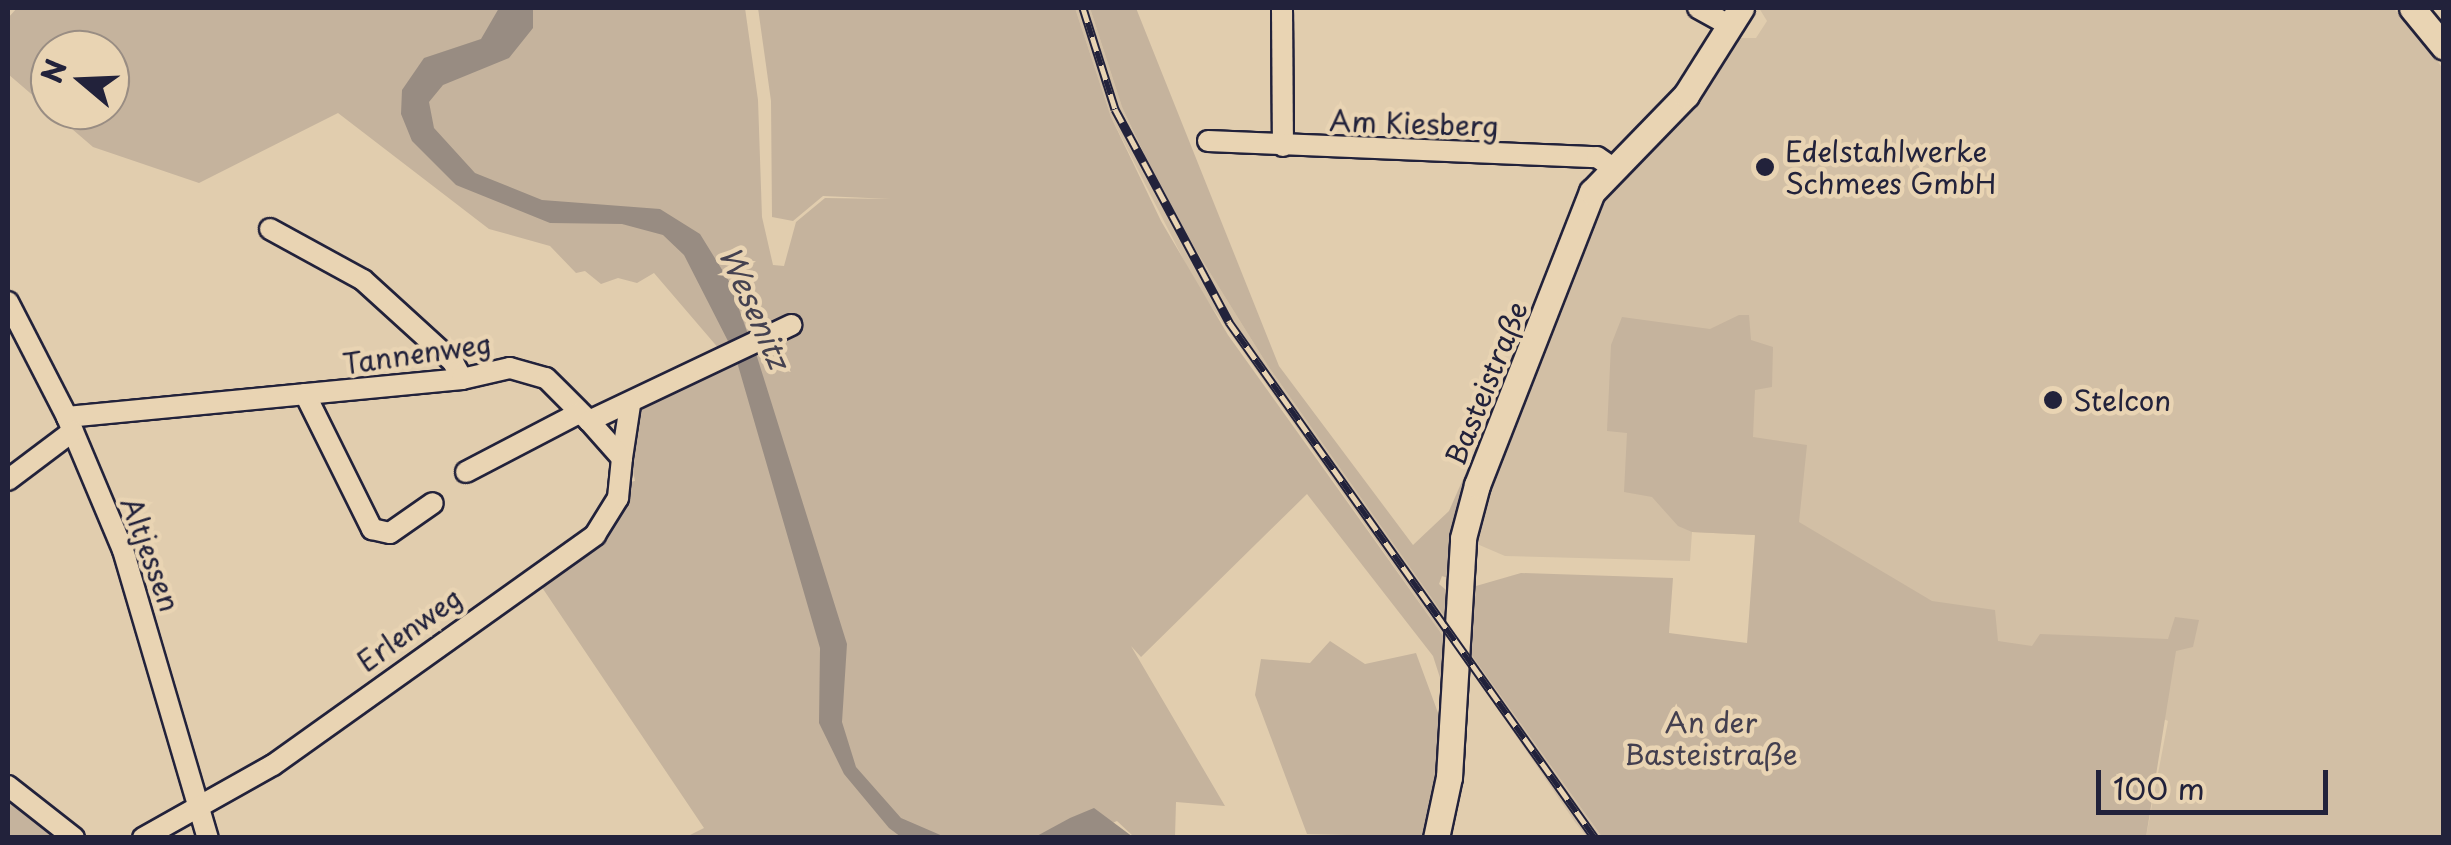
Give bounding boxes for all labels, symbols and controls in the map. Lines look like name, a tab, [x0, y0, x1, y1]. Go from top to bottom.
north arrow	[30, 30, 130, 130]
text: N	[29, 53, 77, 88]
street label: Am Kiesberg	[1329, 103, 1499, 143]
place label: Edelstahlwerke Schmees GmbH	[1785, 134, 1997, 200]
marker: Edelstahlwerke Schmees GmbH	[1754, 156, 1776, 178]
water label: Wesenitz	[712, 240, 798, 374]
street label: Basteistraße	[1438, 296, 1534, 470]
street label: Tannenweg	[340, 326, 494, 380]
place label: Stelcon	[2073, 383, 2171, 417]
marker: Stelcon	[2042, 389, 2064, 411]
street label: Altjessen	[115, 492, 187, 616]
street label: Erlenweg	[350, 580, 468, 678]
park label: An der Basteistraße	[1624, 705, 1798, 771]
scale bar	[2101, 750, 2334, 812]
text: 100 m	[2113, 765, 2205, 810]

